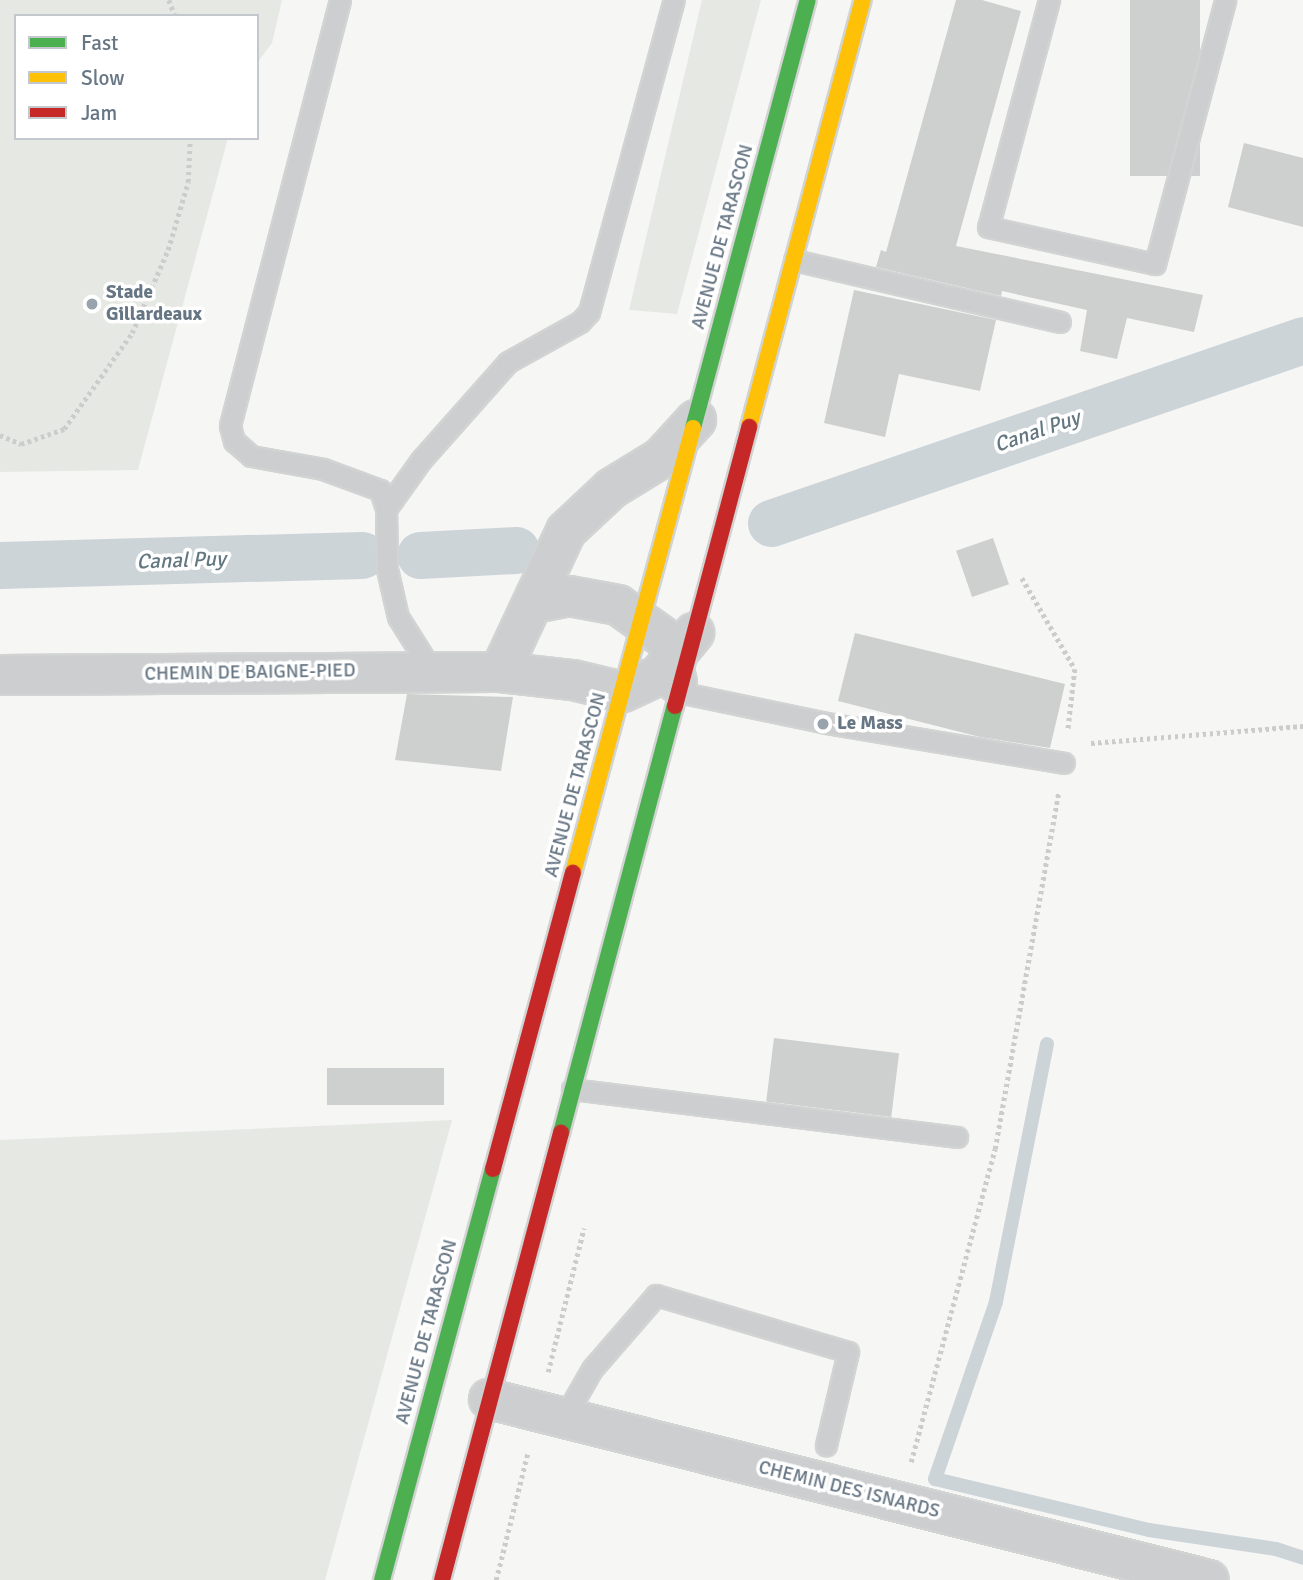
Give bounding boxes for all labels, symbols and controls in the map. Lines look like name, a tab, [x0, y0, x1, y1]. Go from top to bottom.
legend	[14, 14, 259, 140]
text: Fast	[81, 30, 118, 56]
text: Slow	[81, 65, 125, 91]
text: Jam	[81, 100, 117, 126]
street label: AVENUE DE TARASCON	[687, 142, 759, 332]
place label: Stade Gillardeaux	[106, 282, 202, 326]
marker: Stade Gillardeaux	[84, 296, 100, 312]
water label: Canal Puy	[991, 405, 1083, 457]
water label: Canal Puy	[136, 546, 226, 574]
street label: CHEMIN DE BAIGNE-PIED	[144, 660, 356, 686]
street label: AVENUE DE TARASCON	[540, 690, 612, 880]
place label: Le Mass	[837, 713, 903, 735]
marker: Le Mass	[815, 716, 831, 732]
street label: AVENUE DE TARASCON	[391, 1237, 463, 1427]
street label: CHEMIN DES ISNARDS	[756, 1456, 942, 1524]

